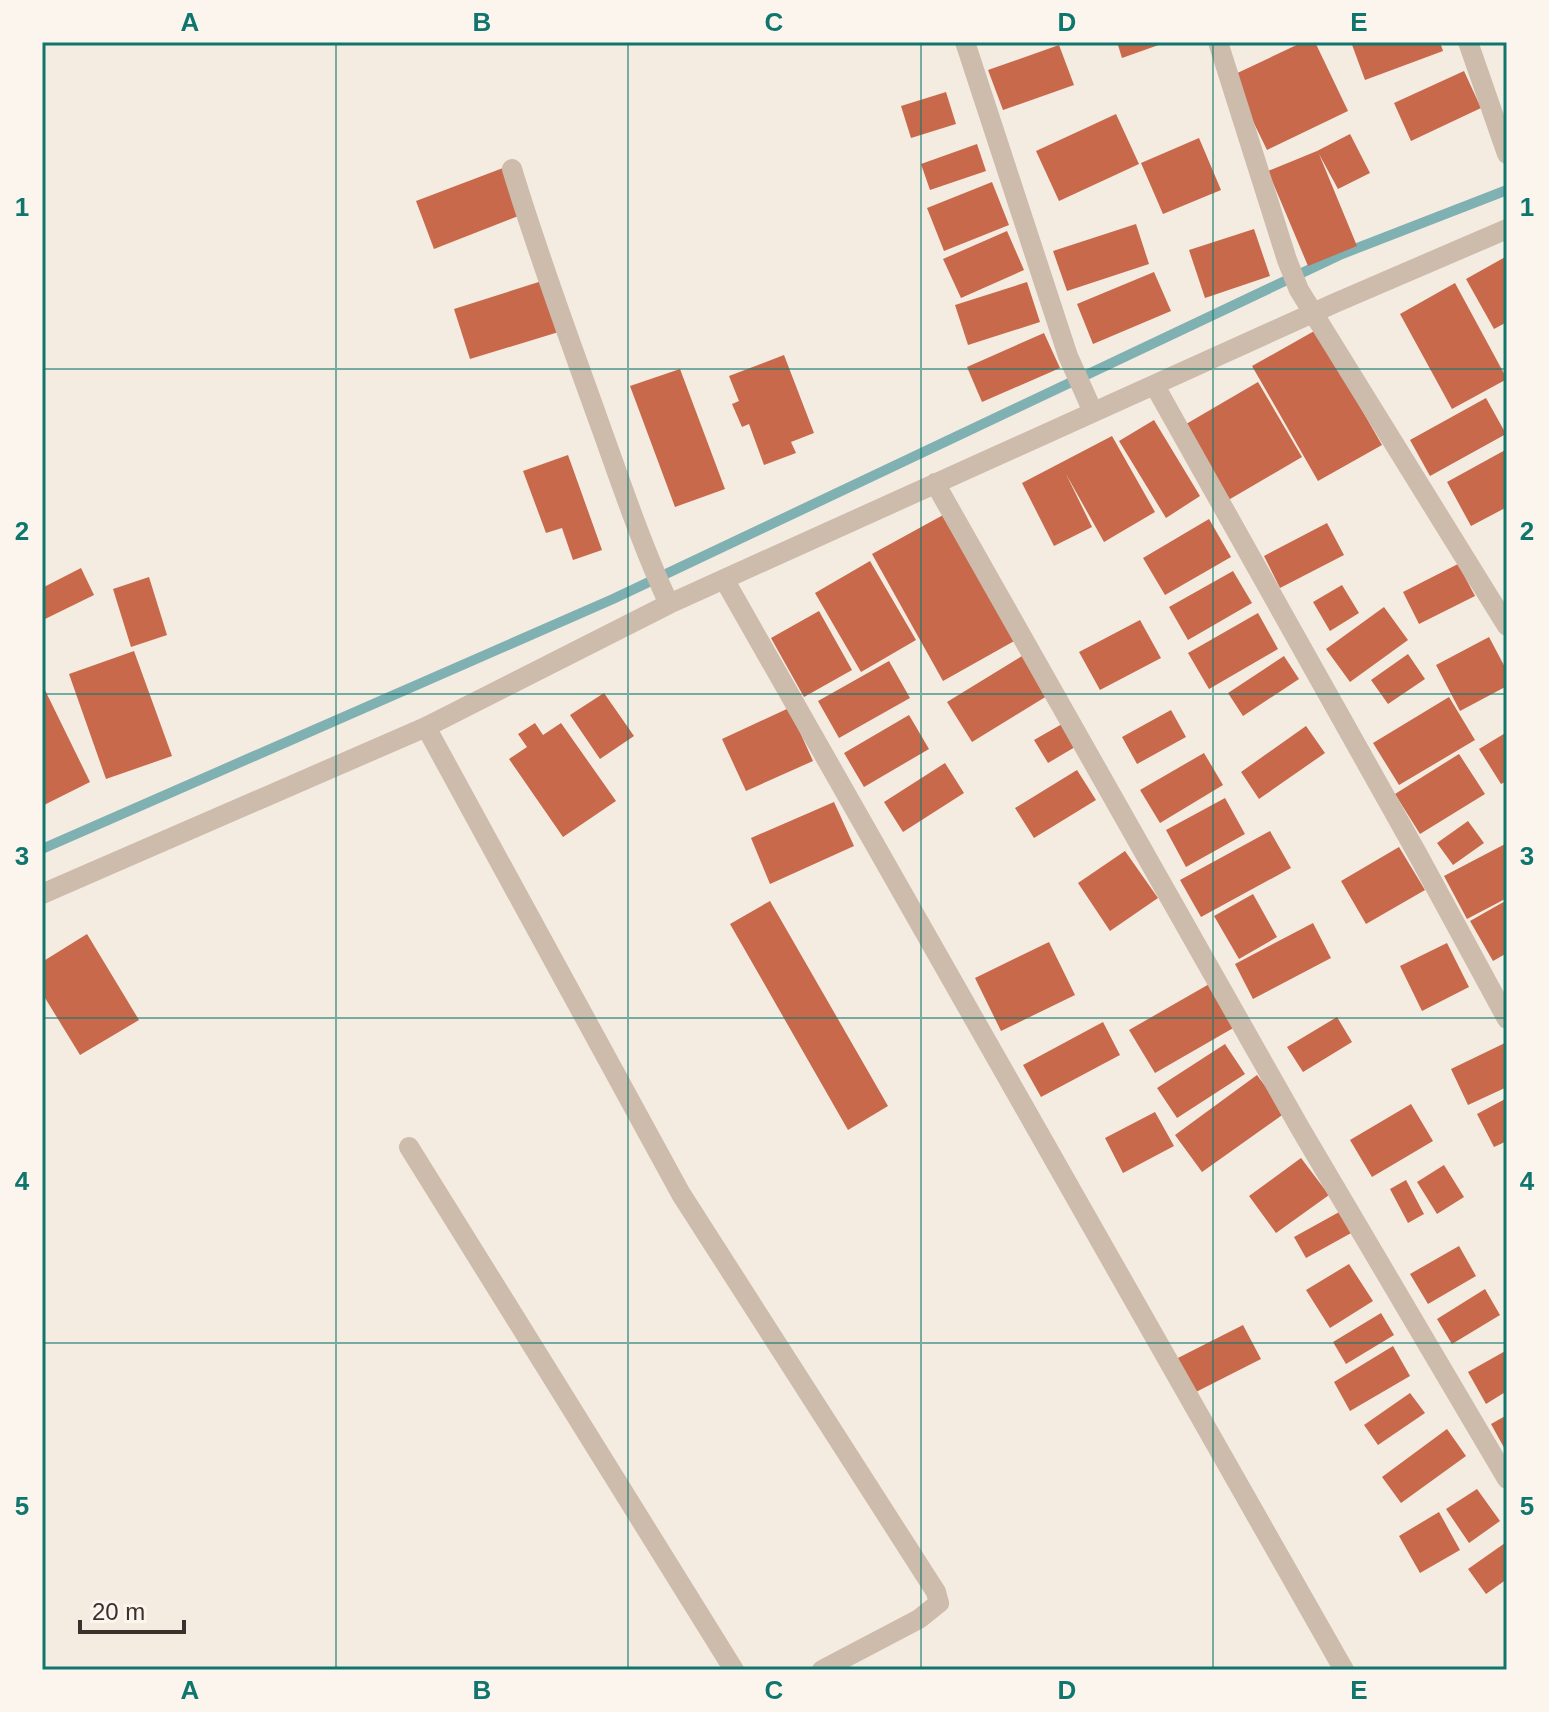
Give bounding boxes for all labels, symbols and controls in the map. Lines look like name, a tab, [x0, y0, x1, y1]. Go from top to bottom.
text: A	[181, 7, 200, 37]
text: B	[473, 7, 491, 37]
text: C	[765, 7, 784, 37]
text: D	[1058, 7, 1076, 37]
text: E	[1350, 7, 1368, 37]
text: 1	[15, 192, 29, 222]
text: 1	[1520, 192, 1534, 222]
text: 2	[15, 516, 29, 546]
text: 2	[1520, 516, 1534, 546]
text: 3	[15, 841, 29, 871]
text: 3	[1520, 841, 1534, 871]
text: 4	[15, 1166, 30, 1196]
text: 4	[1520, 1166, 1535, 1196]
text: 5	[15, 1491, 29, 1521]
text: 5	[1520, 1491, 1534, 1521]
scale bar	[80, 1584, 184, 1634]
text: 20 m	[92, 1598, 145, 1625]
text: A	[181, 1675, 200, 1705]
text: B	[473, 1675, 491, 1705]
text: C	[765, 1675, 784, 1705]
text: D	[1058, 1675, 1076, 1705]
text: E	[1350, 1675, 1368, 1705]

